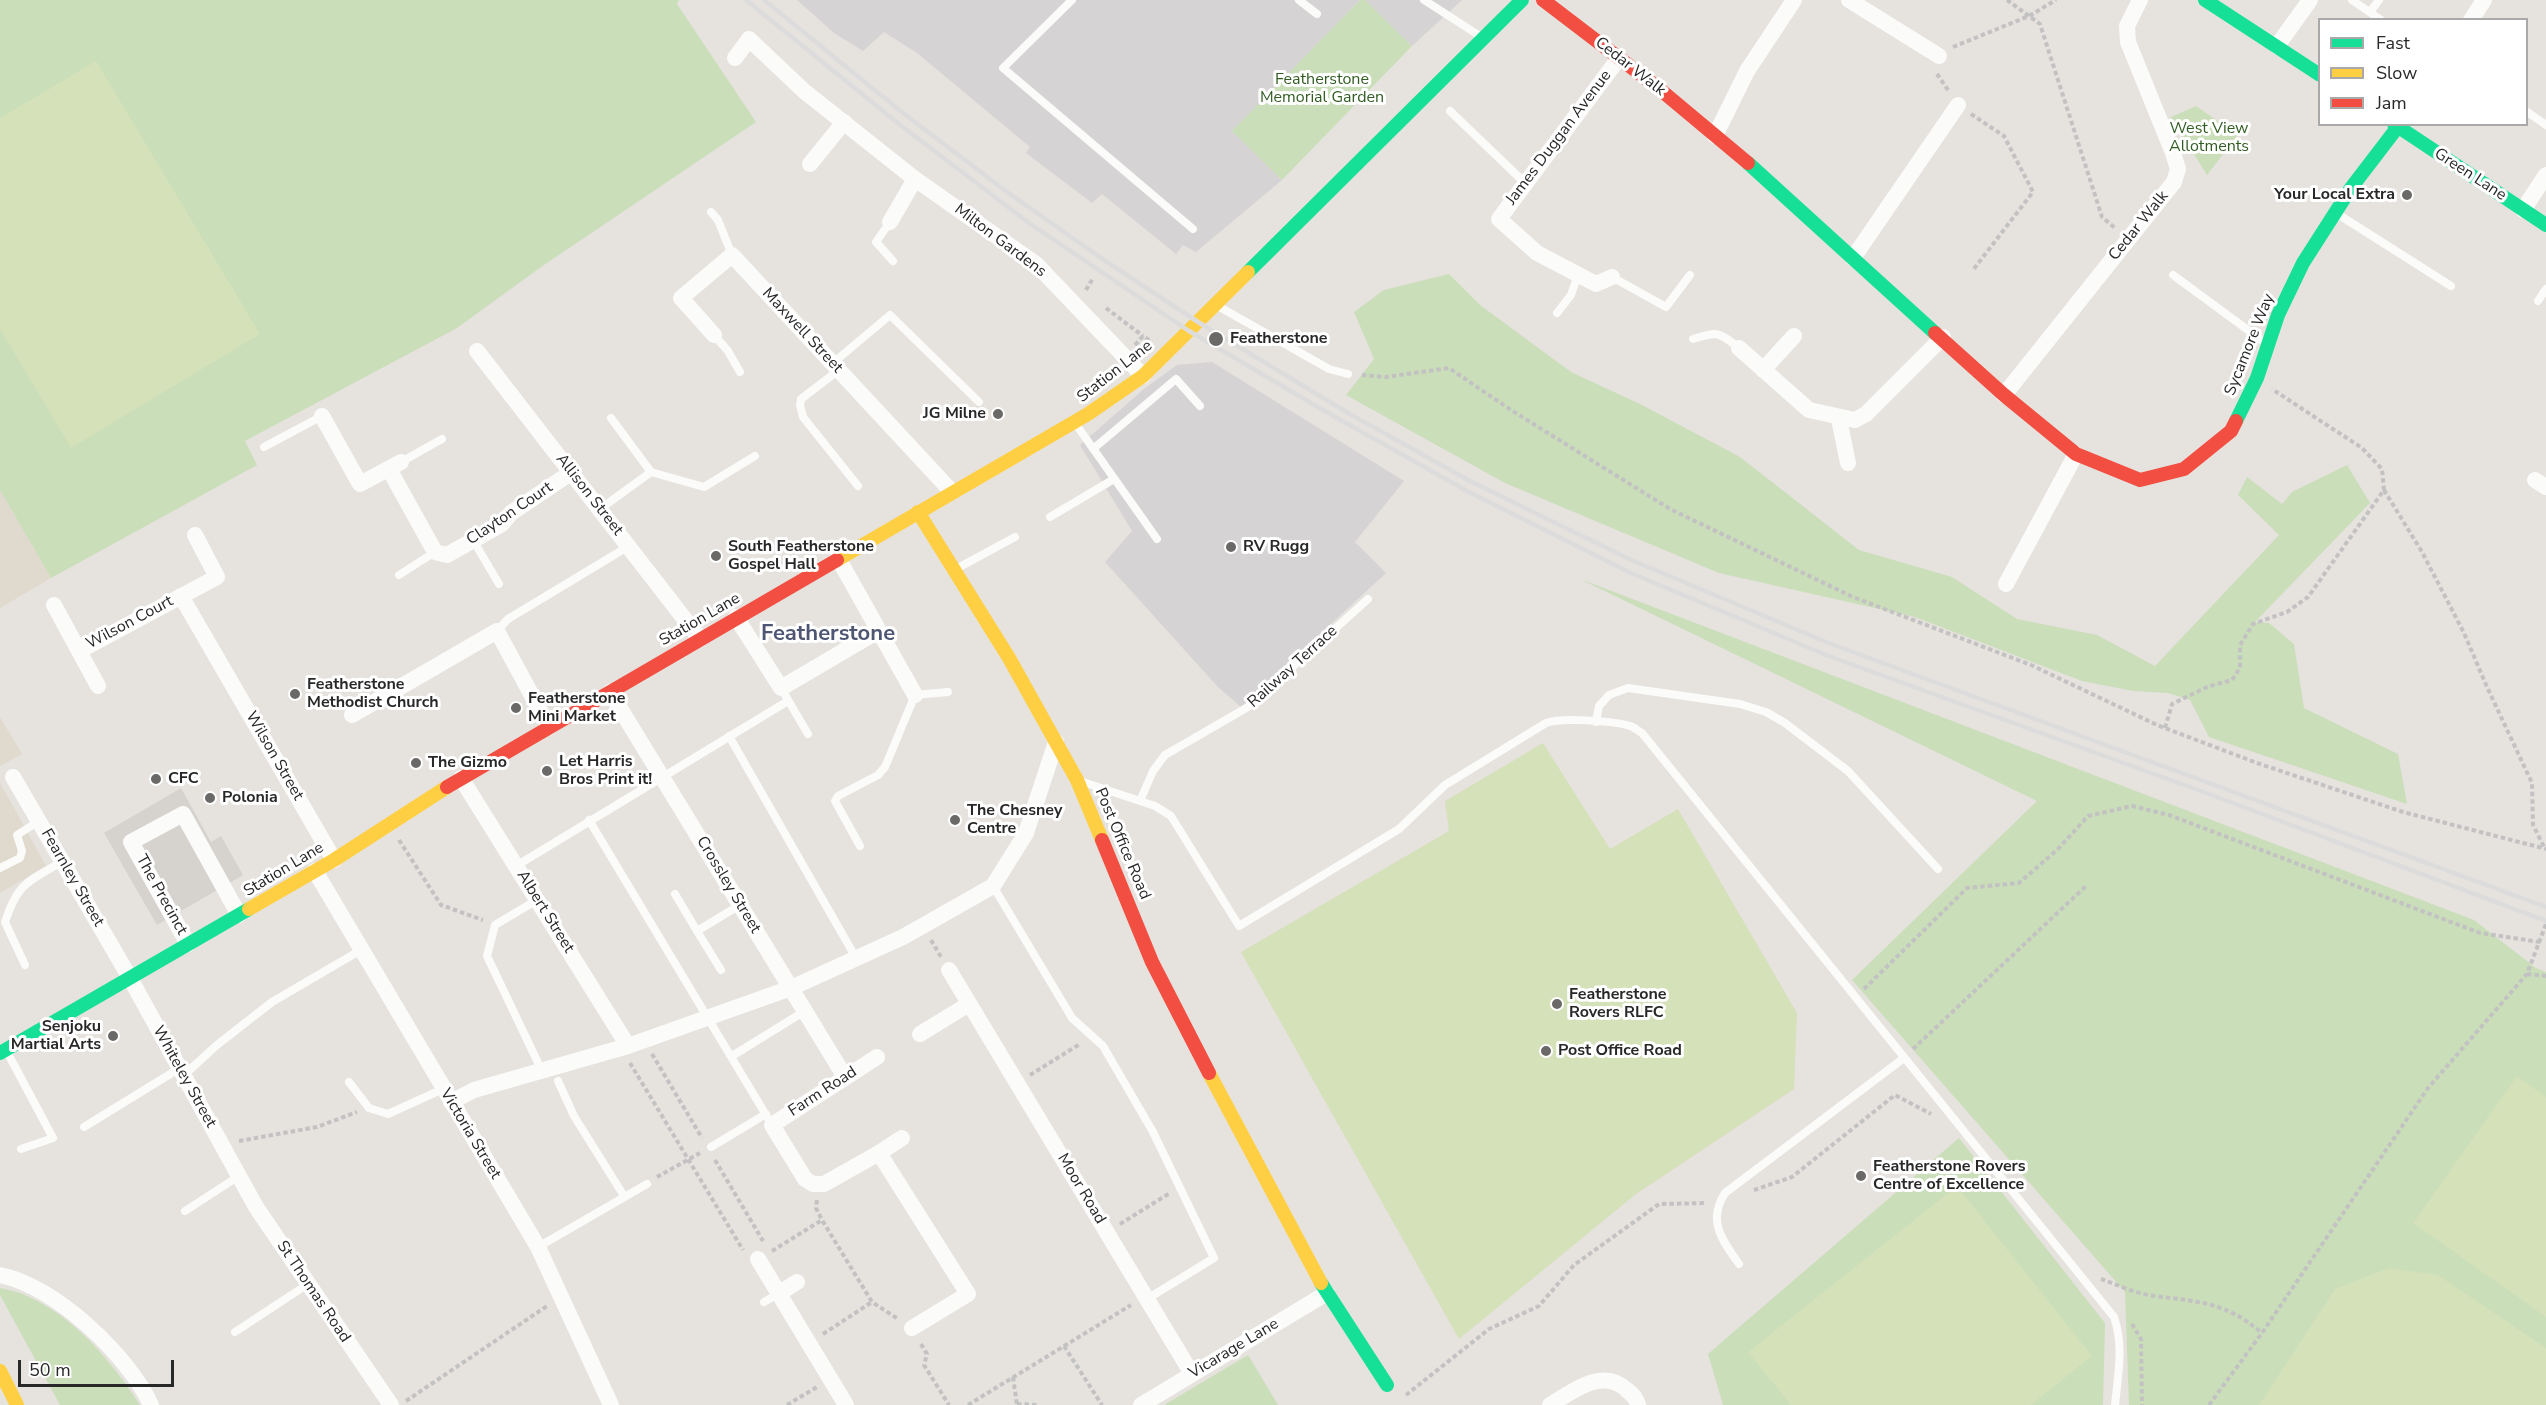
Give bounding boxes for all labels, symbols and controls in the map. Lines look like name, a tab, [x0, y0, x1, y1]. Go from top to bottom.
legend	[2318, 18, 2528, 126]
text: Fast	[2376, 31, 2410, 55]
street label: Cedar Walk	[1591, 33, 1669, 101]
text: Slow	[2376, 61, 2417, 85]
street label: James Duggan Avenue	[1502, 67, 1616, 209]
park label: Featherstone Memorial Garden	[1260, 70, 1384, 108]
text: Jam	[2376, 91, 2407, 115]
park label: West View Allotments	[2169, 119, 2249, 157]
street label: Green Lane	[2430, 145, 2510, 205]
place label: Your Local Extra	[2274, 185, 2395, 205]
street label: Cedar Walk	[2105, 187, 2173, 265]
marker: Your Local Extra	[2400, 188, 2414, 202]
street label: Milton Gardens	[950, 200, 1050, 282]
street label: Maxwell Street	[758, 284, 846, 378]
street label: Sycamore Way	[2221, 291, 2279, 399]
place label: Featherstone	[1230, 329, 1328, 349]
marker: Featherstone	[1207, 330, 1225, 348]
street label: Station Lane	[1074, 337, 1156, 407]
place label: JG Milne	[923, 404, 986, 424]
marker: JG Milne	[991, 407, 1005, 421]
street label: Allison Street	[551, 450, 627, 540]
street label: Clayton Court	[463, 478, 557, 550]
place label: South Featherstone Gospel Hall	[728, 537, 874, 575]
place label: RV Rugg	[1243, 537, 1309, 557]
marker: RV Rugg	[1224, 540, 1238, 554]
marker: South Featherstone Gospel Hall	[709, 549, 723, 563]
street label: Station Lane	[656, 589, 744, 651]
street label: Wilson Court	[83, 592, 177, 654]
district label: Featherstone	[761, 622, 895, 648]
street label: Railway Terrace	[1244, 622, 1342, 712]
place label: Featherstone Methodist Church	[307, 675, 439, 713]
marker: Featherstone Methodist Church	[288, 687, 302, 701]
place label: Featherstone Mini Market	[528, 689, 626, 727]
marker: Featherstone Mini Market	[509, 701, 523, 715]
street label: Wilson Street	[241, 708, 307, 804]
place label: Let Harris Bros Print it!	[559, 752, 652, 790]
place label: The Gizmo	[428, 753, 507, 773]
marker: The Gizmo	[409, 756, 423, 770]
marker: Let Harris Bros Print it!	[540, 764, 554, 778]
place label: CFC	[168, 769, 199, 789]
marker: CFC	[149, 772, 163, 786]
street label: Post Office Road	[1090, 785, 1154, 903]
place label: Polonia	[222, 788, 278, 808]
marker: Polonia	[203, 791, 217, 805]
place label: The Chesney Centre	[967, 801, 1062, 839]
marker: The Chesney Centre	[948, 813, 962, 827]
street label: Fearnley Street	[36, 826, 108, 930]
street label: Crossley Street	[692, 833, 764, 937]
street label: Station Lane	[240, 839, 328, 901]
street label: The Precinct	[131, 852, 191, 938]
street label: Albert Street	[512, 867, 578, 957]
place label: Featherstone Rovers RLFC	[1569, 985, 1667, 1023]
marker: Featherstone Rovers RLFC	[1550, 997, 1564, 1011]
place label: Senjoku Martial Arts	[11, 1017, 101, 1055]
street label: Whiteley Street	[148, 1023, 220, 1131]
marker: Senjoku Martial Arts	[106, 1029, 120, 1043]
place label: Post Office Road	[1558, 1041, 1682, 1061]
marker: Post Office Road	[1539, 1044, 1553, 1058]
street label: Farm Road	[785, 1063, 861, 1121]
street label: Victoria Street	[435, 1085, 505, 1183]
street label: Moor Road	[1053, 1150, 1109, 1228]
place label: Featherstone Rovers Centre of Excellence	[1873, 1157, 2026, 1195]
marker: Featherstone Rovers Centre of Excellence	[1854, 1169, 1868, 1183]
street label: St Thomas Road	[272, 1238, 354, 1346]
street label: Vicarage Lane	[1186, 1315, 1282, 1383]
scale bar	[21, 1348, 177, 1386]
text: 50 m	[29, 1358, 71, 1382]

